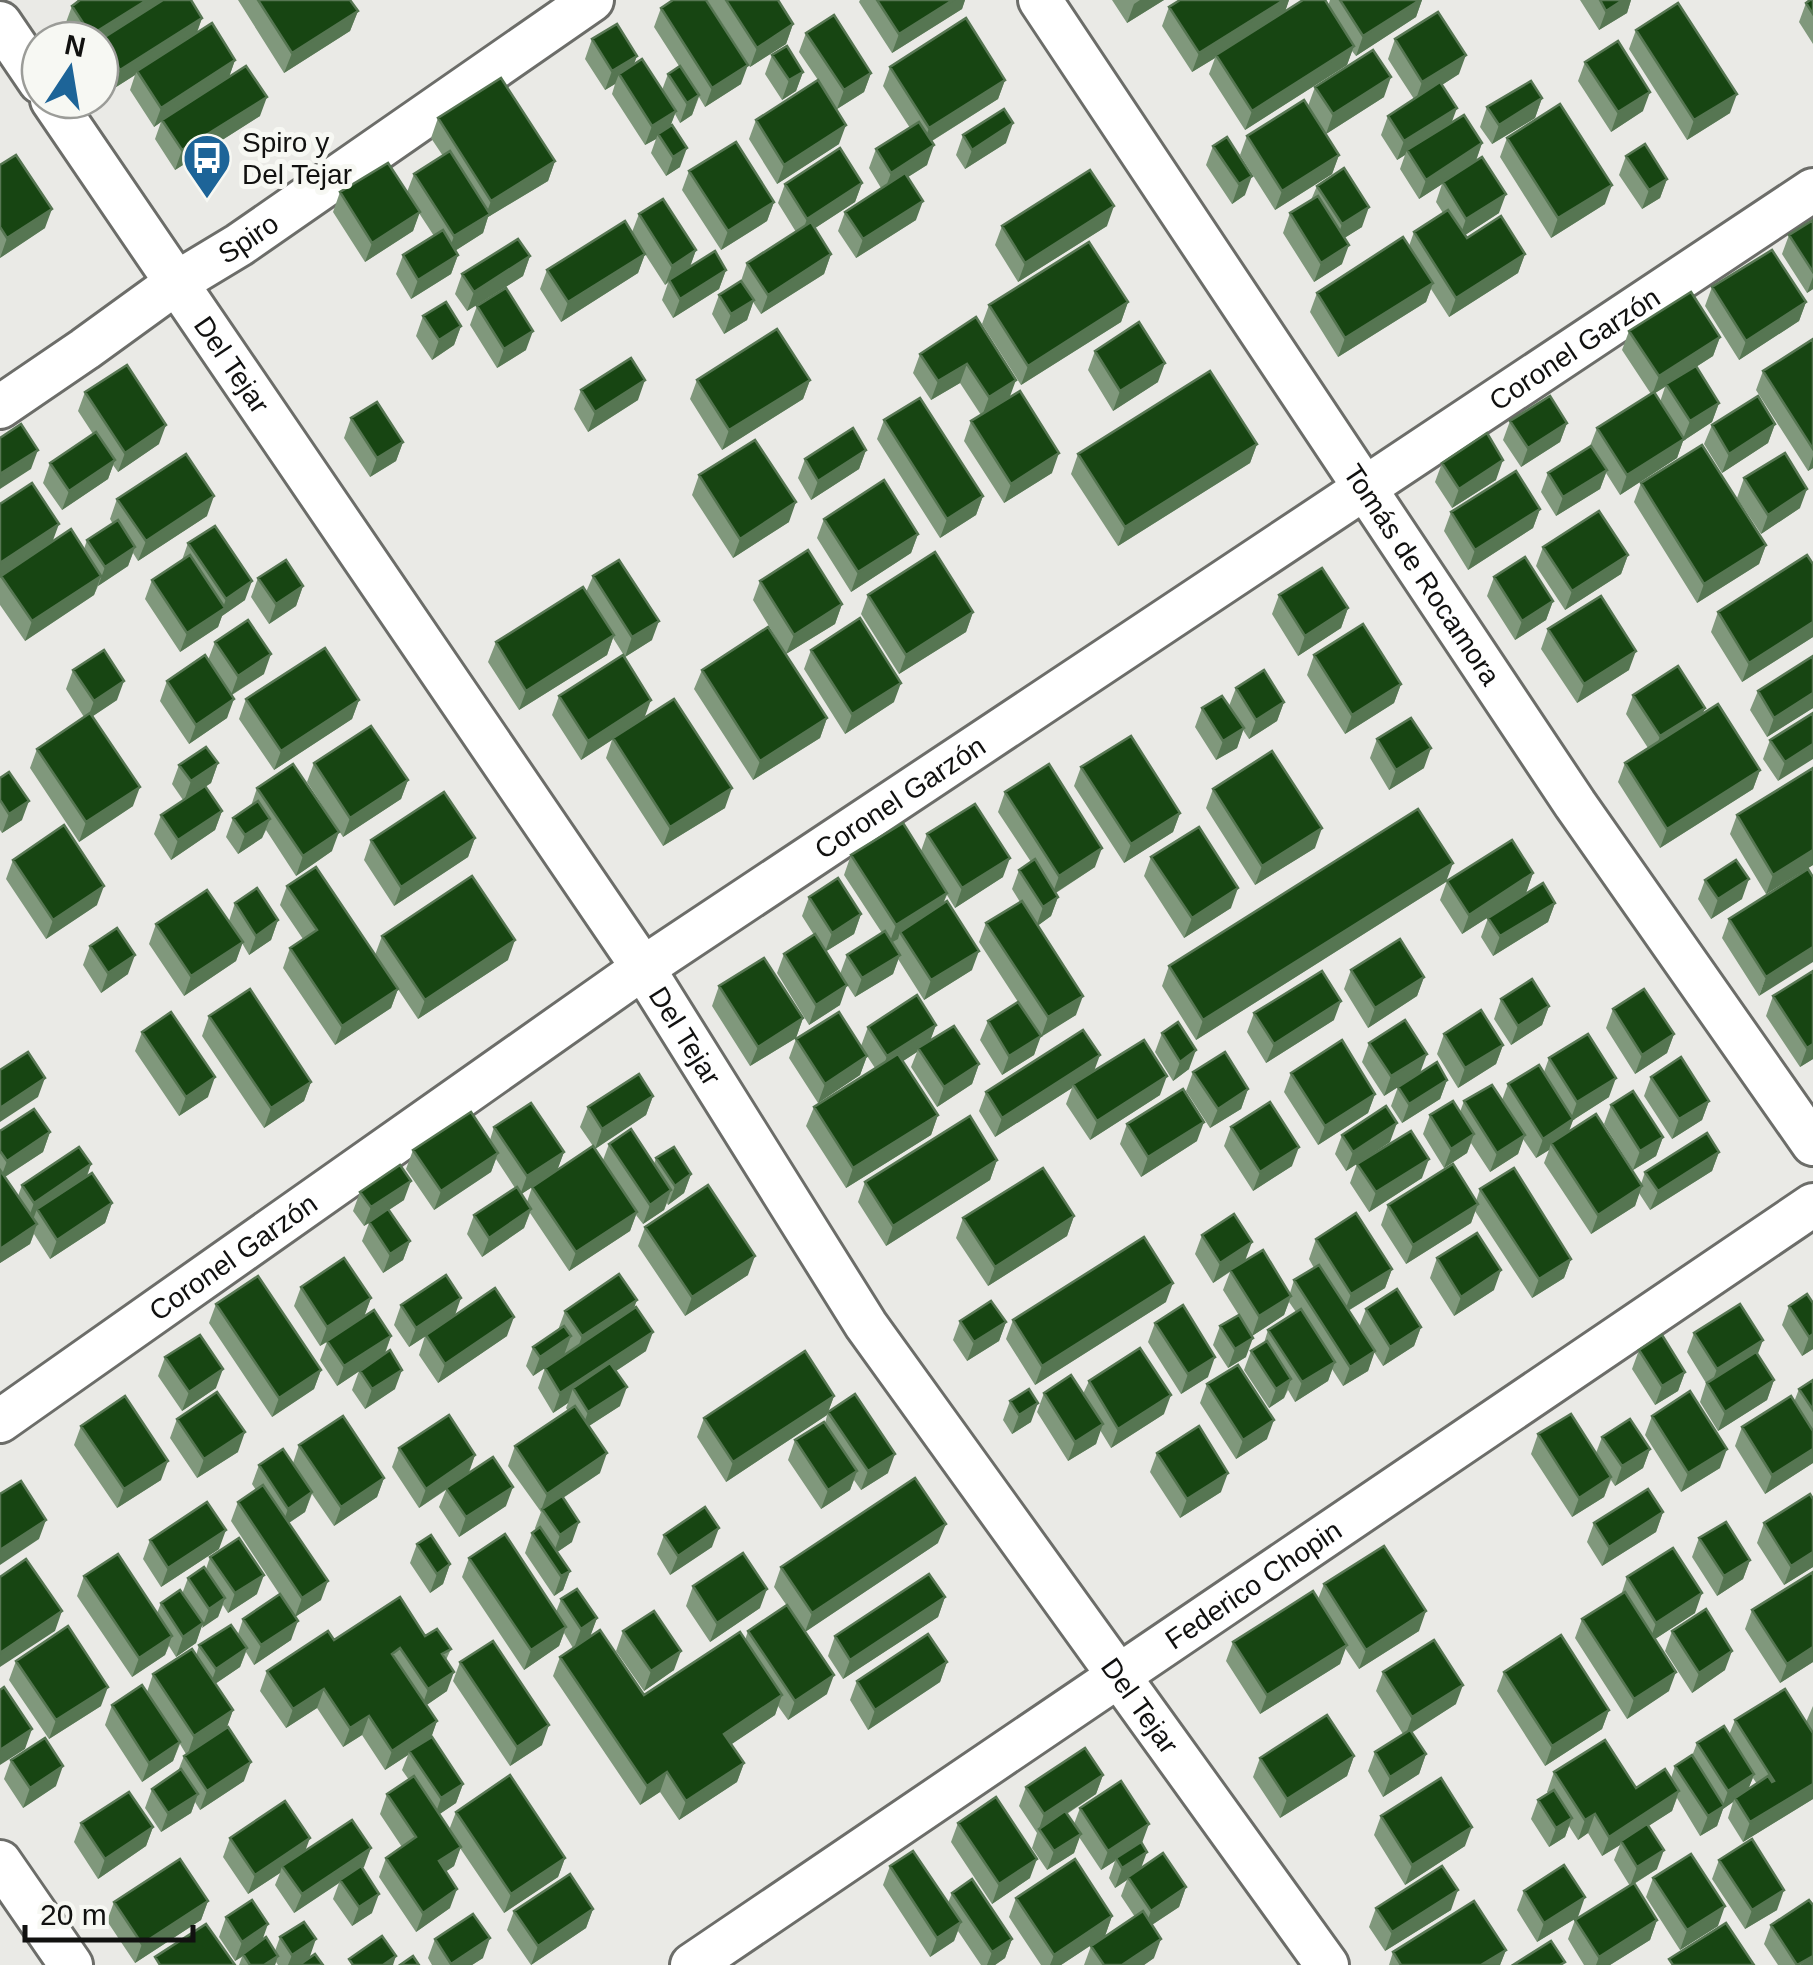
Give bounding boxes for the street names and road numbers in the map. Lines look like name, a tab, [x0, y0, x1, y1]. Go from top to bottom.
street label: Spiro	[213, 208, 284, 270]
street label: Coronel Garzón	[1484, 281, 1666, 417]
street label: Del Tejar	[188, 311, 275, 419]
street label: Tomás de Rocamora	[1337, 459, 1507, 691]
street label: Coronel Garzón	[809, 730, 991, 865]
street label: Del Tejar	[643, 981, 727, 1091]
street label: Coronel Garzón	[144, 1188, 323, 1327]
street label: Federico Chopin	[1160, 1514, 1347, 1655]
street label: Del Tejar	[1095, 1652, 1184, 1760]

